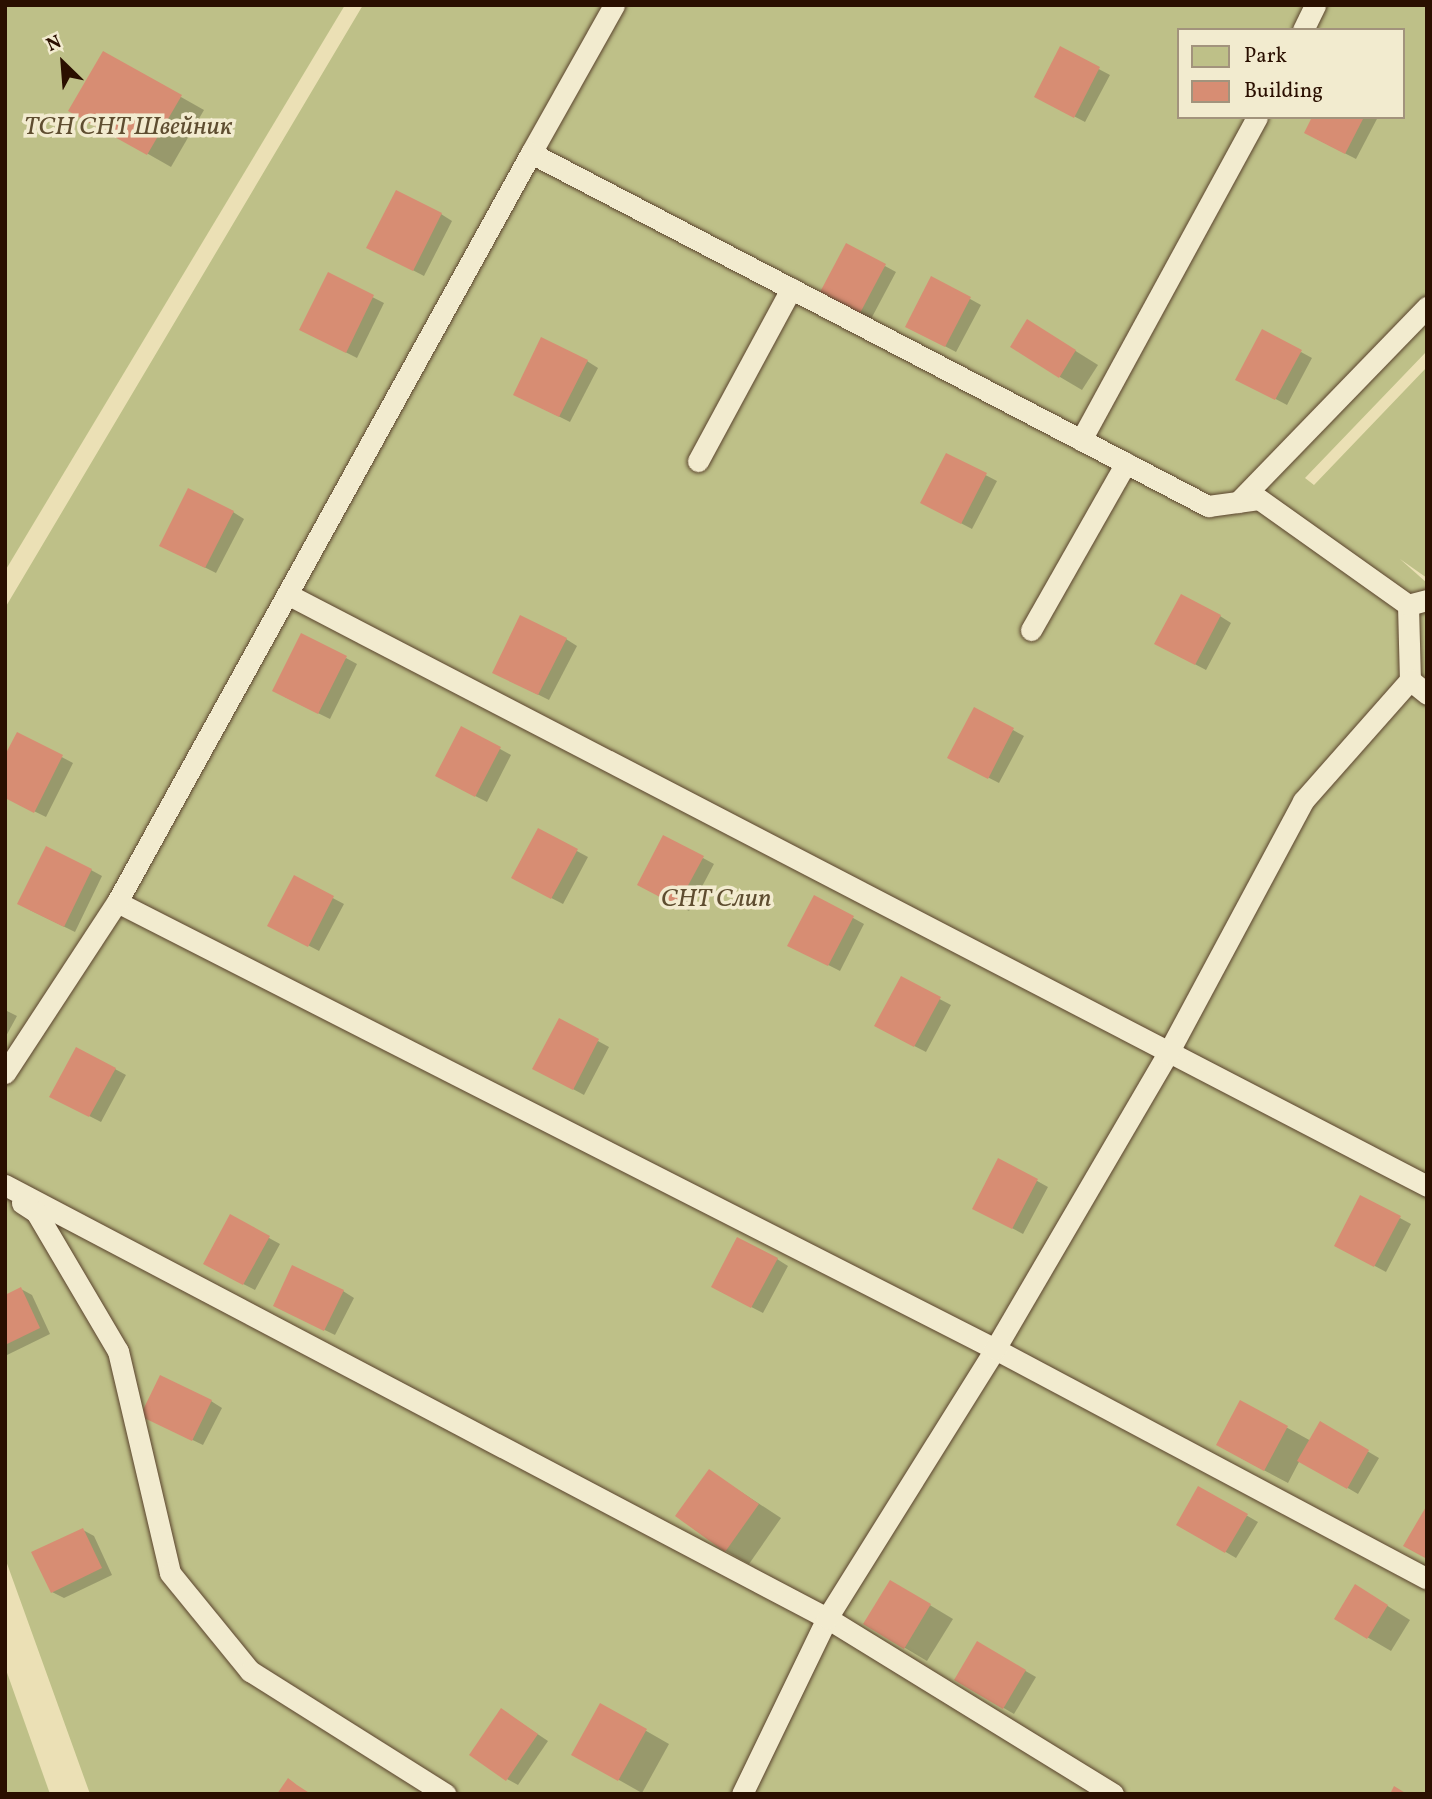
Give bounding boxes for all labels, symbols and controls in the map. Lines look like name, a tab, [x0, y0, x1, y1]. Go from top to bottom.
north arrow	[28, 28, 98, 98]
legend	[1176, 28, 1404, 119]
text: N	[42, 29, 66, 59]
text: Park	[1244, 42, 1287, 71]
text: Building	[1244, 77, 1323, 106]
park label: ТСН СНТ Швейник	[24, 112, 232, 144]
park label: СНТ Слип	[661, 884, 771, 916]

